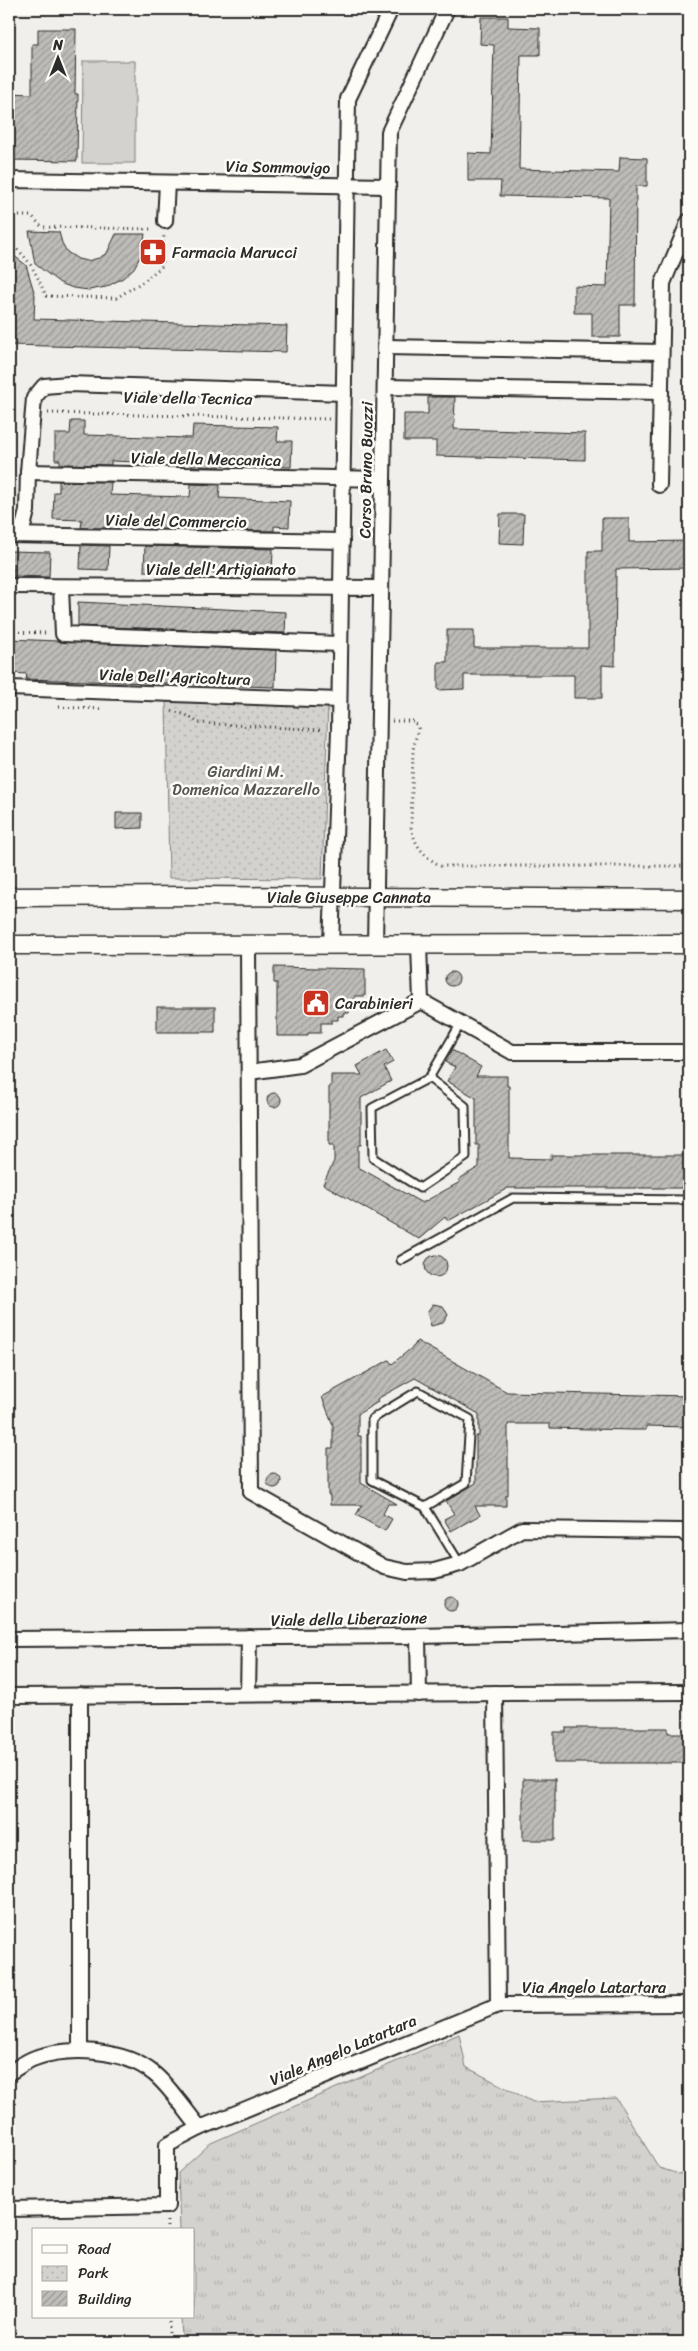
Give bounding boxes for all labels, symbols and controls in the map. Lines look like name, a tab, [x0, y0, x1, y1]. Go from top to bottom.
north arrow	[32, 32, 82, 82]
text: N	[52, 33, 63, 58]
street label: Via Sommovigo	[225, 152, 331, 182]
pharmacy icon: Farmacia Marucci	[138, 237, 168, 267]
place label: Farmacia Marucci	[172, 238, 297, 267]
street label: Viale della Tecnica	[123, 382, 254, 414]
street label: Corso Bruno Buozzi	[350, 401, 382, 539]
street label: Viale della Meccanica	[131, 443, 281, 475]
street label: Viale del Commercio	[105, 505, 247, 537]
street label: Viale dell'Artigianato	[146, 555, 296, 584]
street label: Viale Dell'Agricoltura	[99, 660, 251, 694]
park label: Giardini M. Domenica Mazzarello	[172, 757, 320, 804]
street label: Viale Giuseppe Cannata	[267, 883, 431, 912]
public building icon: Carabinieri	[301, 988, 331, 1018]
place label: Carabinieri	[335, 989, 413, 1018]
street label: Viale della Liberazione	[271, 1603, 427, 1635]
street label: Via Angelo Latartara	[522, 1973, 667, 2002]
street label: Viale Angelo Latartara	[265, 2006, 421, 2094]
legend	[32, 2228, 195, 2318]
text: Road	[78, 2236, 111, 2262]
text: Park	[78, 2260, 109, 2286]
text: Building	[78, 2286, 132, 2312]

